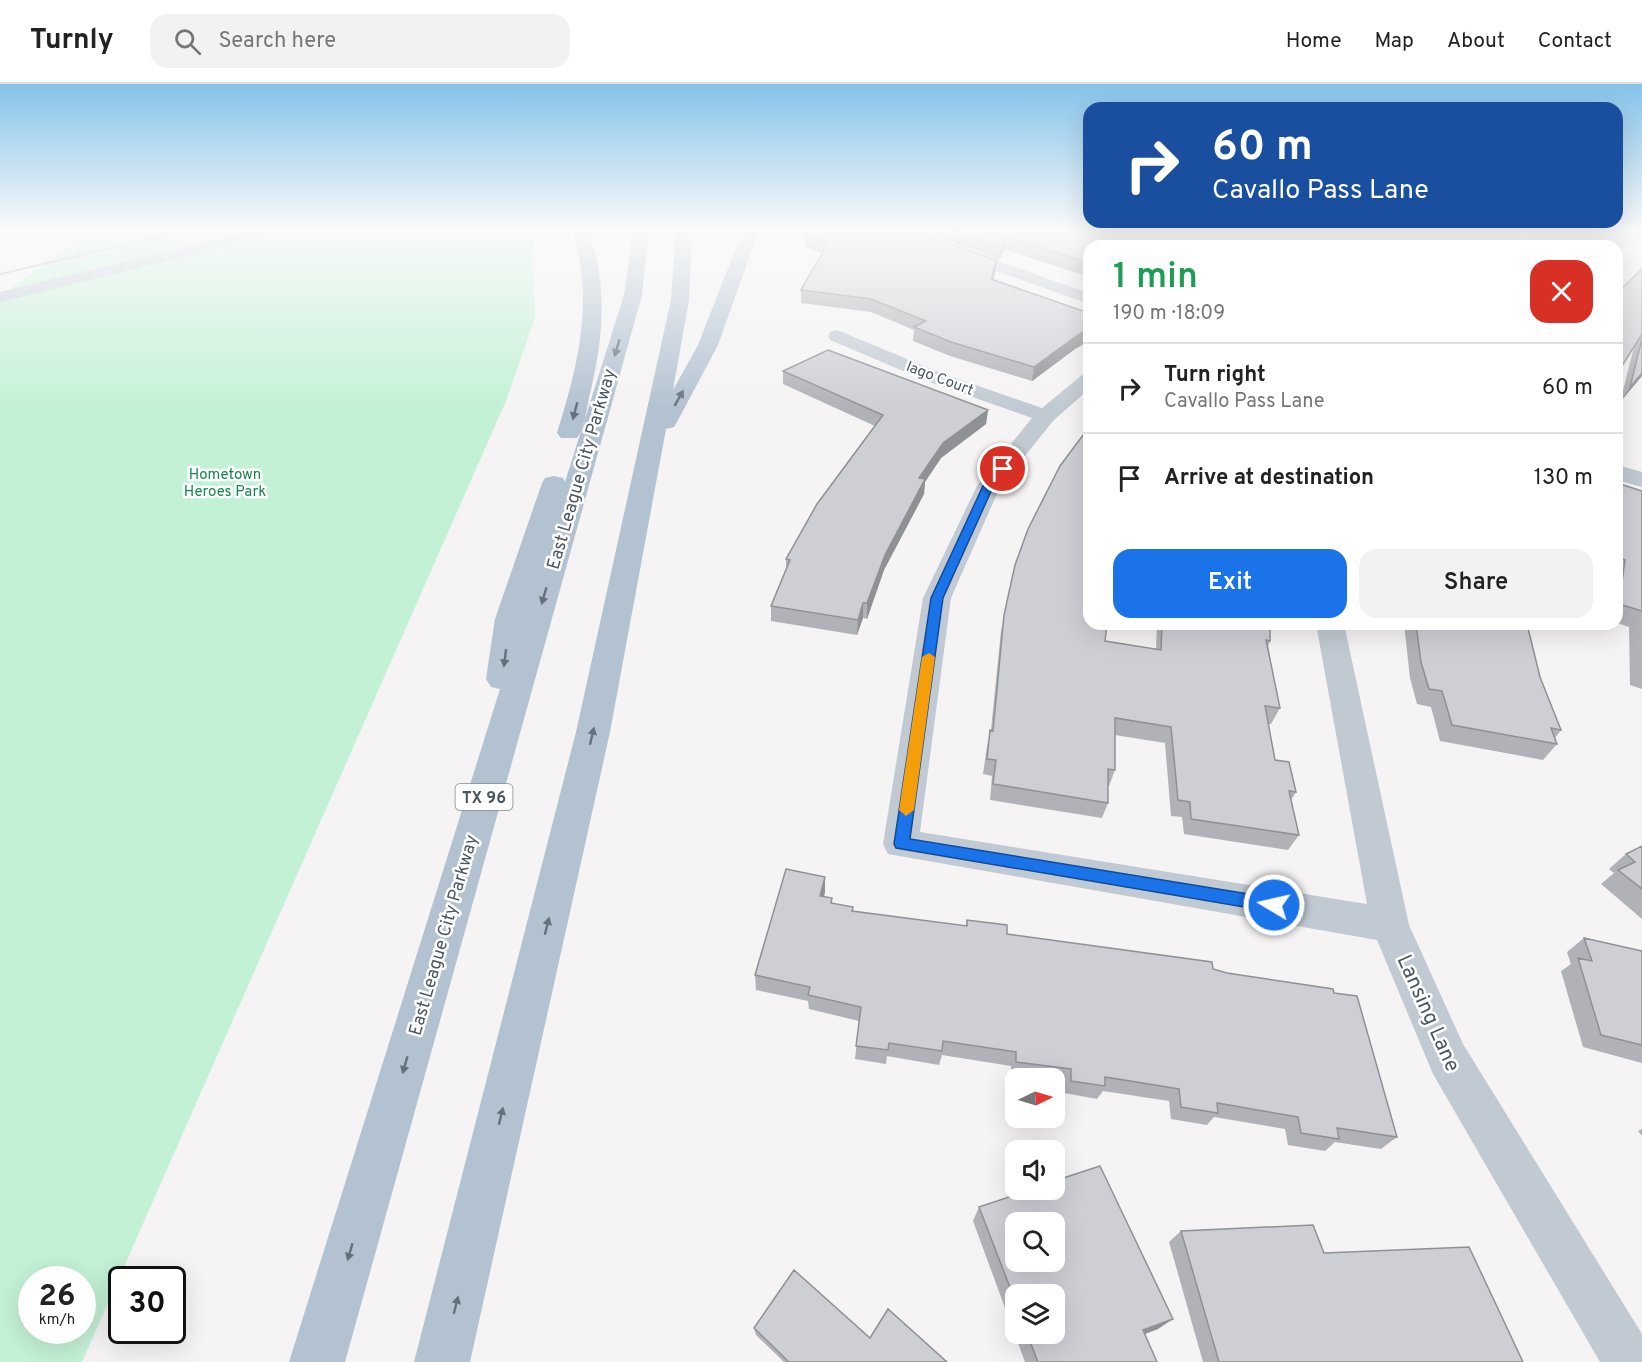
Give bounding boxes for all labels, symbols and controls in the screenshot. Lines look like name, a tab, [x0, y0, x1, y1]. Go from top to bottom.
search box	[150, 14, 570, 68]
text: Turnly	[30, 23, 114, 59]
icon: search	[171, 25, 204, 58]
text: Search here	[219, 28, 336, 55]
text: Home	[1286, 28, 1342, 55]
text: Map	[1375, 28, 1414, 55]
text: About	[1447, 28, 1505, 55]
text: Contact	[1538, 28, 1612, 55]
text: 60 m	[1212, 122, 1313, 175]
icon: right	[1113, 126, 1191, 204]
text: Cavallo Pass Lane	[1212, 174, 1429, 208]
text: 1 min	[1113, 255, 1198, 301]
button: close	[1530, 260, 1593, 323]
text: 190 m · 18:09	[1113, 301, 1225, 327]
one-way arrow	[612, 339, 621, 357]
street label: Iago Court	[903, 358, 976, 401]
text: Turn right	[1164, 362, 1266, 389]
street label: East League City Parkway	[543, 366, 622, 573]
icon: right	[1113, 372, 1146, 405]
text: 60 m	[1542, 375, 1593, 402]
text: Cavallo Pass Lane	[1164, 389, 1325, 415]
one-way arrow	[673, 390, 683, 407]
one-way arrow	[570, 402, 580, 420]
pin	[977, 443, 1028, 494]
icon: arrive	[986, 452, 1019, 485]
icon: arrive	[1113, 462, 1146, 495]
text: Arrive at destination	[1164, 465, 1374, 492]
text: 130 m	[1534, 465, 1593, 492]
park label: Hometown Heroes Park	[184, 466, 266, 502]
button: Exit	[1113, 549, 1347, 618]
button: Share	[1359, 549, 1593, 618]
one-way arrow	[539, 587, 548, 605]
one-way arrow	[500, 649, 510, 668]
one-way arrow	[588, 727, 598, 746]
road number: TX 96	[456, 784, 512, 810]
street label: East League City Parkway	[405, 832, 484, 1039]
position arrow	[1242, 873, 1306, 937]
one-way arrow	[542, 917, 552, 935]
street label: Lansing Lane	[1390, 951, 1465, 1076]
one-way arrow	[400, 1056, 409, 1074]
north arrow	[1005, 1068, 1065, 1128]
map controls	[1005, 1068, 1065, 1344]
one-way arrow	[497, 1106, 507, 1125]
button: sound	[1005, 1140, 1065, 1200]
button: search	[1005, 1212, 1065, 1272]
one-way arrow	[345, 1243, 354, 1261]
speed limit sign: 30	[108, 1266, 186, 1344]
text: 26	[39, 1279, 75, 1316]
button: layers	[1005, 1284, 1065, 1344]
one-way arrow	[451, 1296, 461, 1314]
text: km/h	[39, 1311, 75, 1330]

